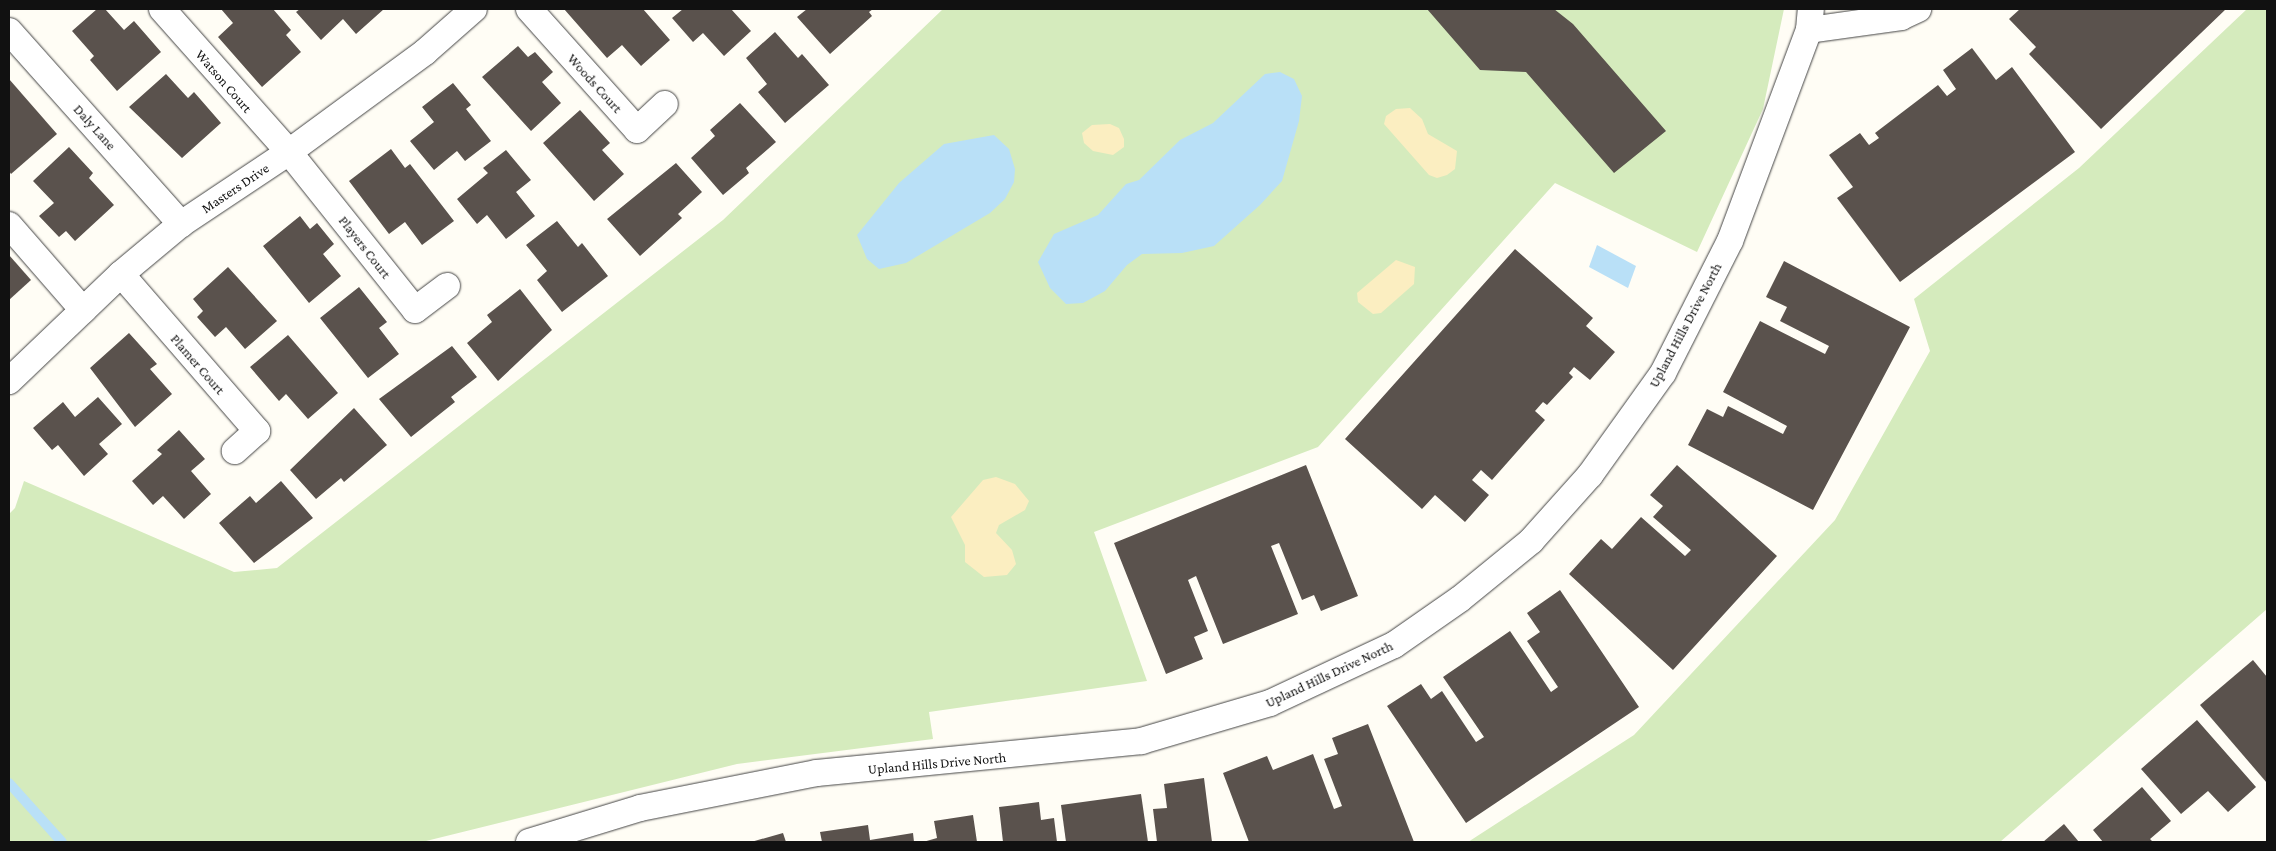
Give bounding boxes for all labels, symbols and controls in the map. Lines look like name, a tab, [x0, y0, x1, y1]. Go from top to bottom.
street label: Watson Court	[192, 46, 256, 116]
street label: Woods Court	[564, 50, 626, 116]
street label: Daly Lane	[70, 101, 120, 153]
street label: Masters Drive	[198, 159, 272, 217]
street label: Players Court	[335, 212, 395, 282]
street label: Upland Hills Drive North	[1645, 260, 1725, 390]
street label: Plamer Court	[167, 330, 229, 398]
street label: Upland Hills Drive North	[1263, 637, 1395, 711]
street label: Upland Hills Drive North	[867, 749, 1007, 777]

